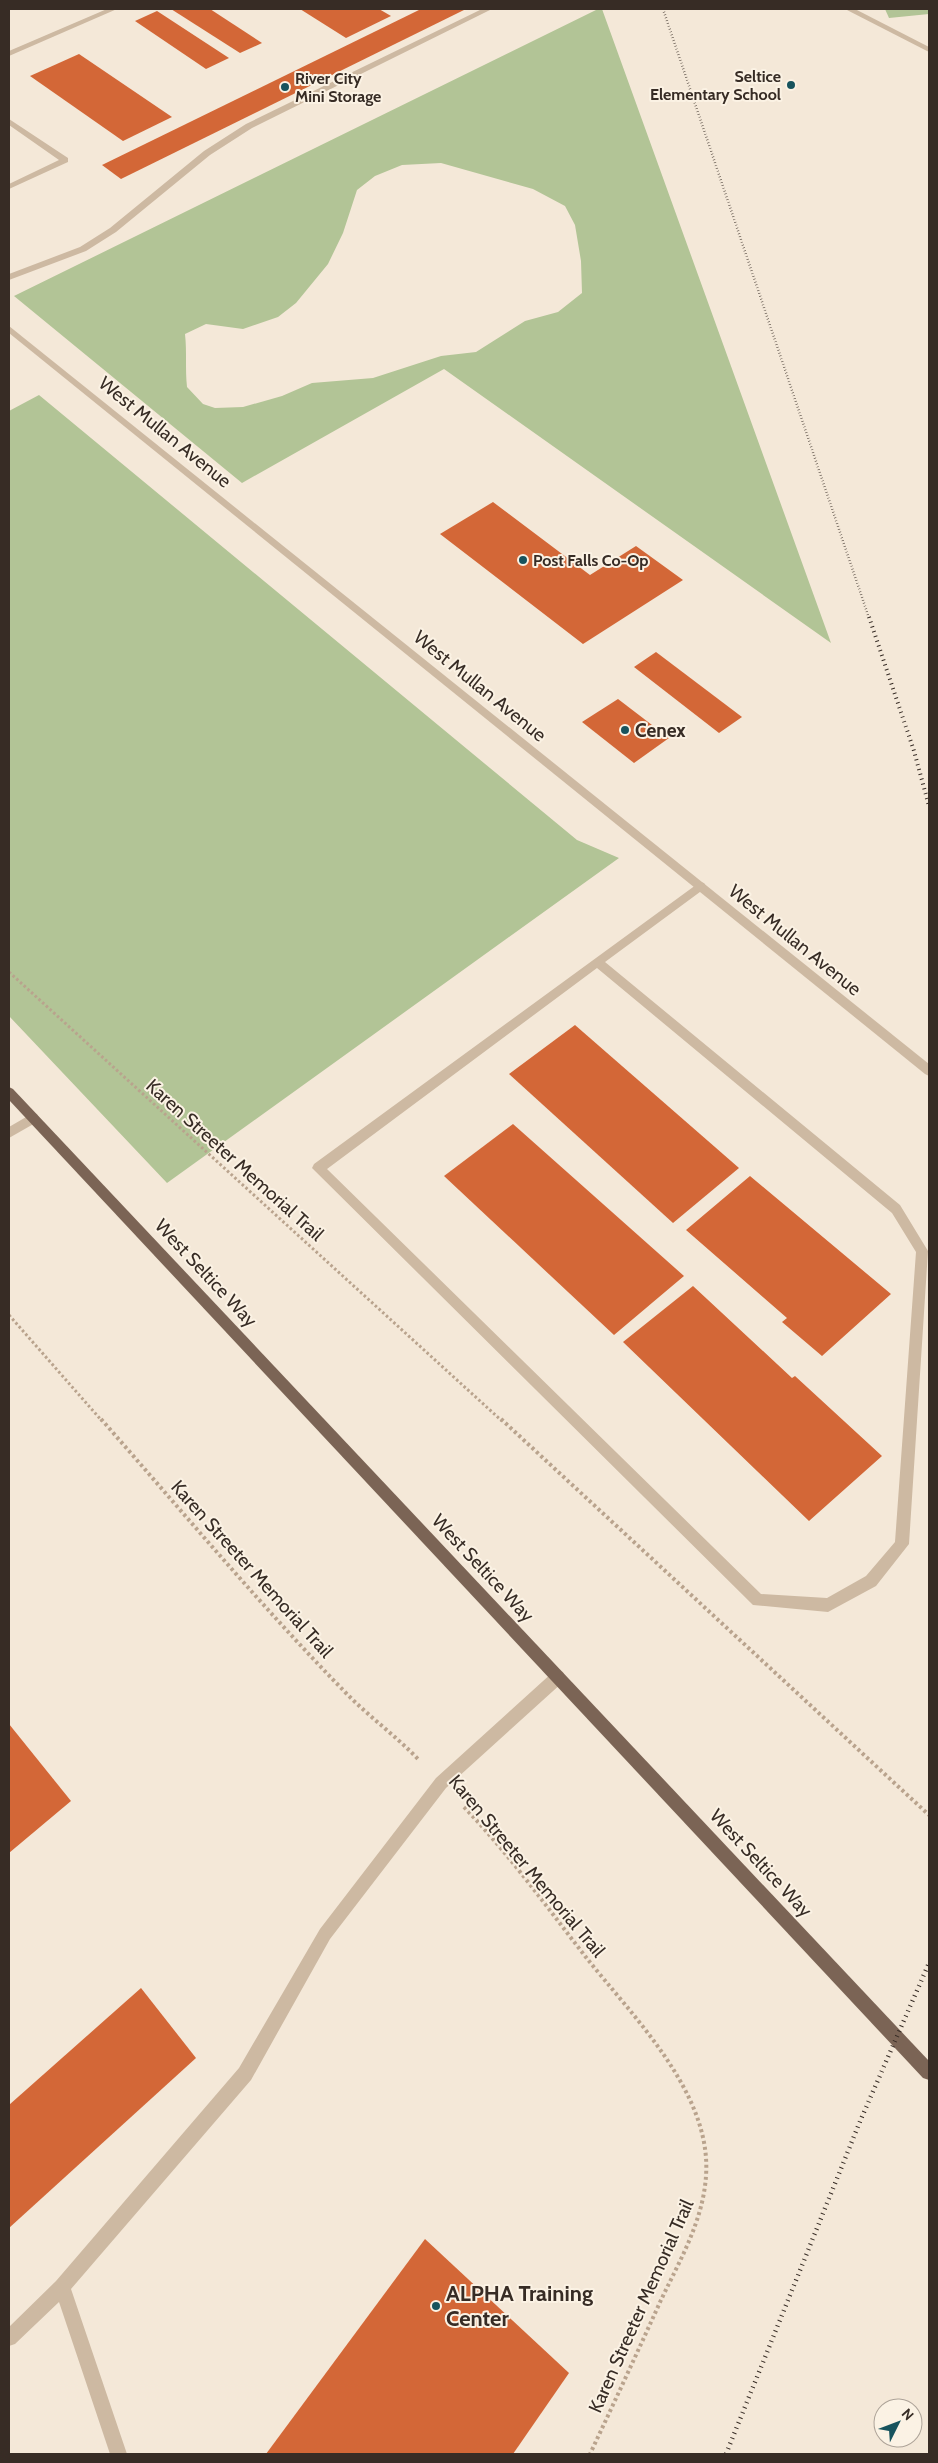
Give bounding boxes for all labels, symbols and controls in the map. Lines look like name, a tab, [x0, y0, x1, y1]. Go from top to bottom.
place label: Seltice Elementary School	[650, 67, 781, 104]
place label: River City Mini Storage	[295, 69, 381, 106]
marker: Seltice Elementary School	[785, 79, 797, 91]
marker: River City Mini Storage	[279, 81, 291, 93]
street label: West Mullan Avenue	[94, 371, 236, 493]
place label: Post Falls Co-Op	[533, 551, 648, 570]
marker: Post Falls Co-Op	[517, 554, 529, 566]
street label: West Mullan Avenue	[409, 625, 551, 747]
place label: Cenex	[635, 719, 686, 742]
marker: Cenex	[619, 724, 631, 736]
street label: West Mullan Avenue	[724, 879, 866, 1001]
street label: Karen Streeter Memorial Trail	[141, 1074, 329, 1246]
street label: West Seltice Way	[150, 1214, 262, 1332]
street label: Karen Streeter Memorial Trail	[166, 1475, 338, 1663]
street label: West Seltice Way	[427, 1509, 539, 1627]
street label: Karen Streeter Memorial Trail	[444, 1770, 610, 1962]
street label: West Seltice Way	[705, 1804, 817, 1922]
street label: Karen Streeter Memorial Trail	[584, 2195, 699, 2416]
place label: ALPHA Training Center	[446, 2280, 593, 2332]
marker: ALPHA Training Center	[430, 2300, 442, 2312]
north arrow	[873, 2398, 923, 2448]
text: N	[898, 2405, 918, 2424]

